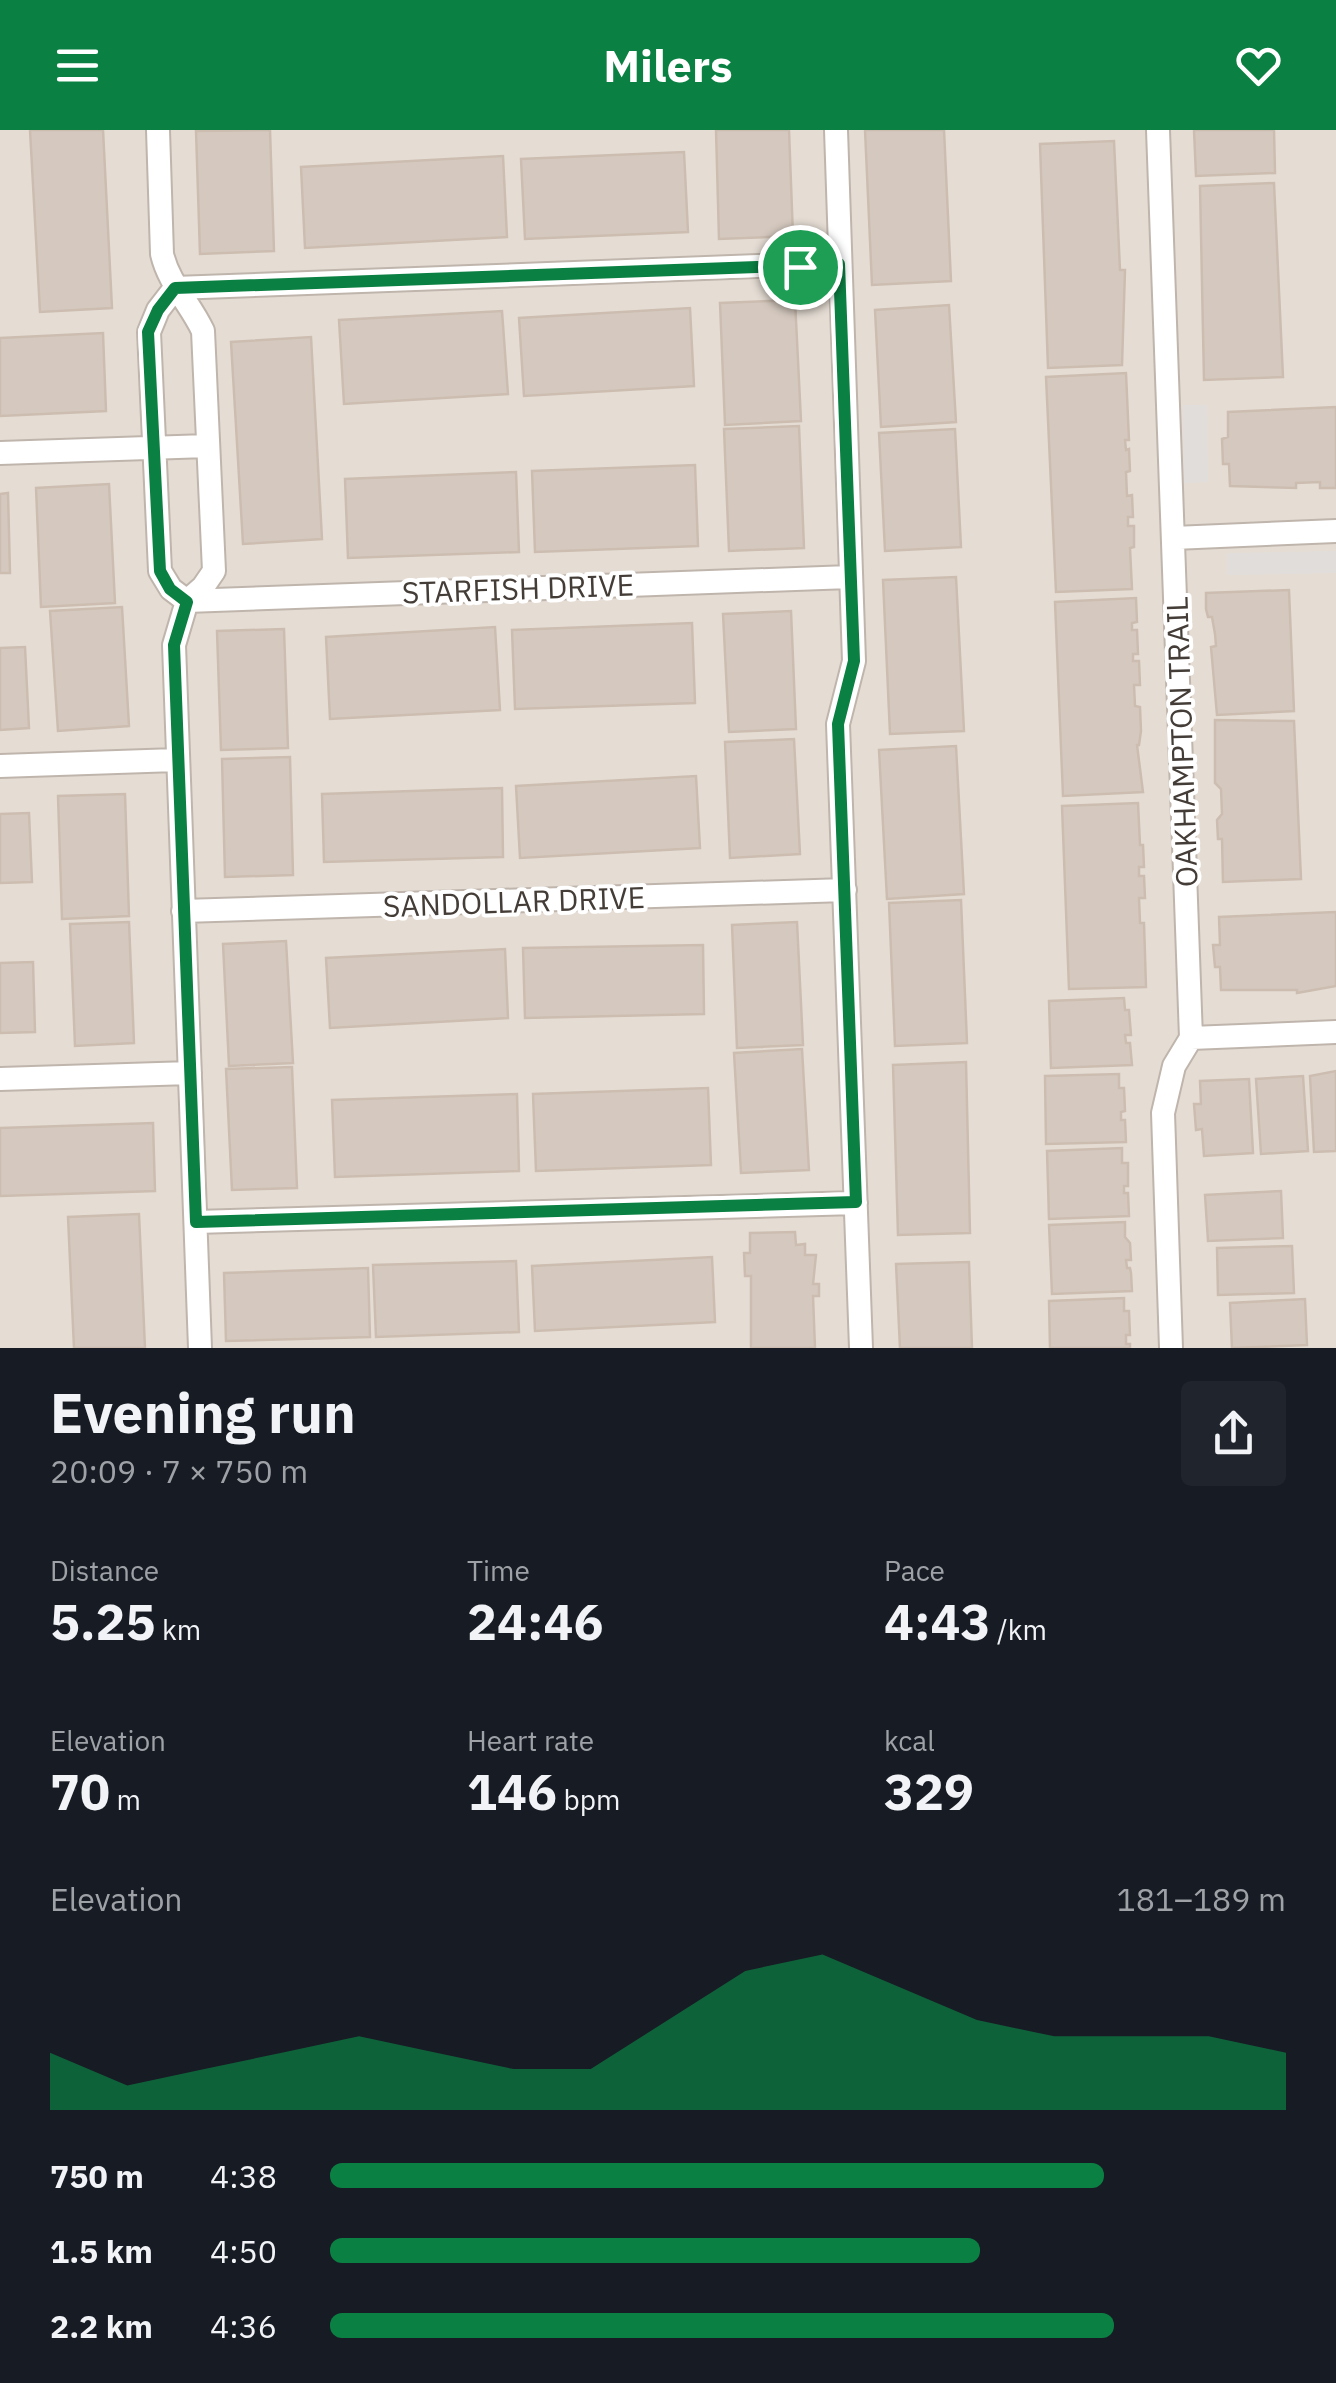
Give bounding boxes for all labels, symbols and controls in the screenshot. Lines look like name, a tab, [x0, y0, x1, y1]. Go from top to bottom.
text: Milers	[603, 36, 733, 94]
icon: menu	[50, 38, 105, 93]
icon: heart	[1231, 38, 1286, 93]
pin	[758, 225, 843, 310]
icon: arrive	[773, 240, 828, 295]
street label: STARFISH DRIVE	[401, 564, 635, 612]
street label: OAKHAMPTON TRAIL	[1156, 596, 1206, 888]
street label: SANDOLLAR DRIVE	[382, 877, 646, 925]
text: Evening run	[50, 1377, 356, 1448]
button: share	[1181, 1381, 1286, 1486]
text: 20:09 · 7 × 750 m	[50, 1450, 308, 1492]
text: Distance	[50, 1552, 159, 1589]
text: Time	[467, 1552, 530, 1589]
text: Pace	[884, 1552, 945, 1589]
text: 5.25	[50, 1589, 156, 1654]
text: 24:46	[467, 1589, 604, 1654]
text: 4:43	[884, 1589, 991, 1654]
text: km	[156, 1611, 201, 1648]
text: /km	[991, 1611, 1047, 1648]
text: Elevation	[50, 1722, 166, 1759]
text: Heart rate	[467, 1722, 594, 1759]
text: kcal	[884, 1722, 935, 1759]
text: 70	[50, 1759, 110, 1824]
text: 146	[467, 1759, 557, 1824]
text: 329	[884, 1759, 974, 1824]
text: m	[110, 1781, 141, 1818]
text: bpm	[557, 1781, 621, 1818]
text: Elevation	[50, 1878, 183, 1920]
text: 181–189 m	[1116, 1878, 1286, 1920]
text: 750 m	[50, 2155, 144, 2197]
text: 4:38	[210, 2155, 277, 2197]
text: 1.5 km	[50, 2230, 153, 2272]
text: 4:50	[210, 2230, 277, 2272]
text: 2.2 km	[50, 2305, 153, 2347]
text: 4:36	[210, 2305, 277, 2347]

